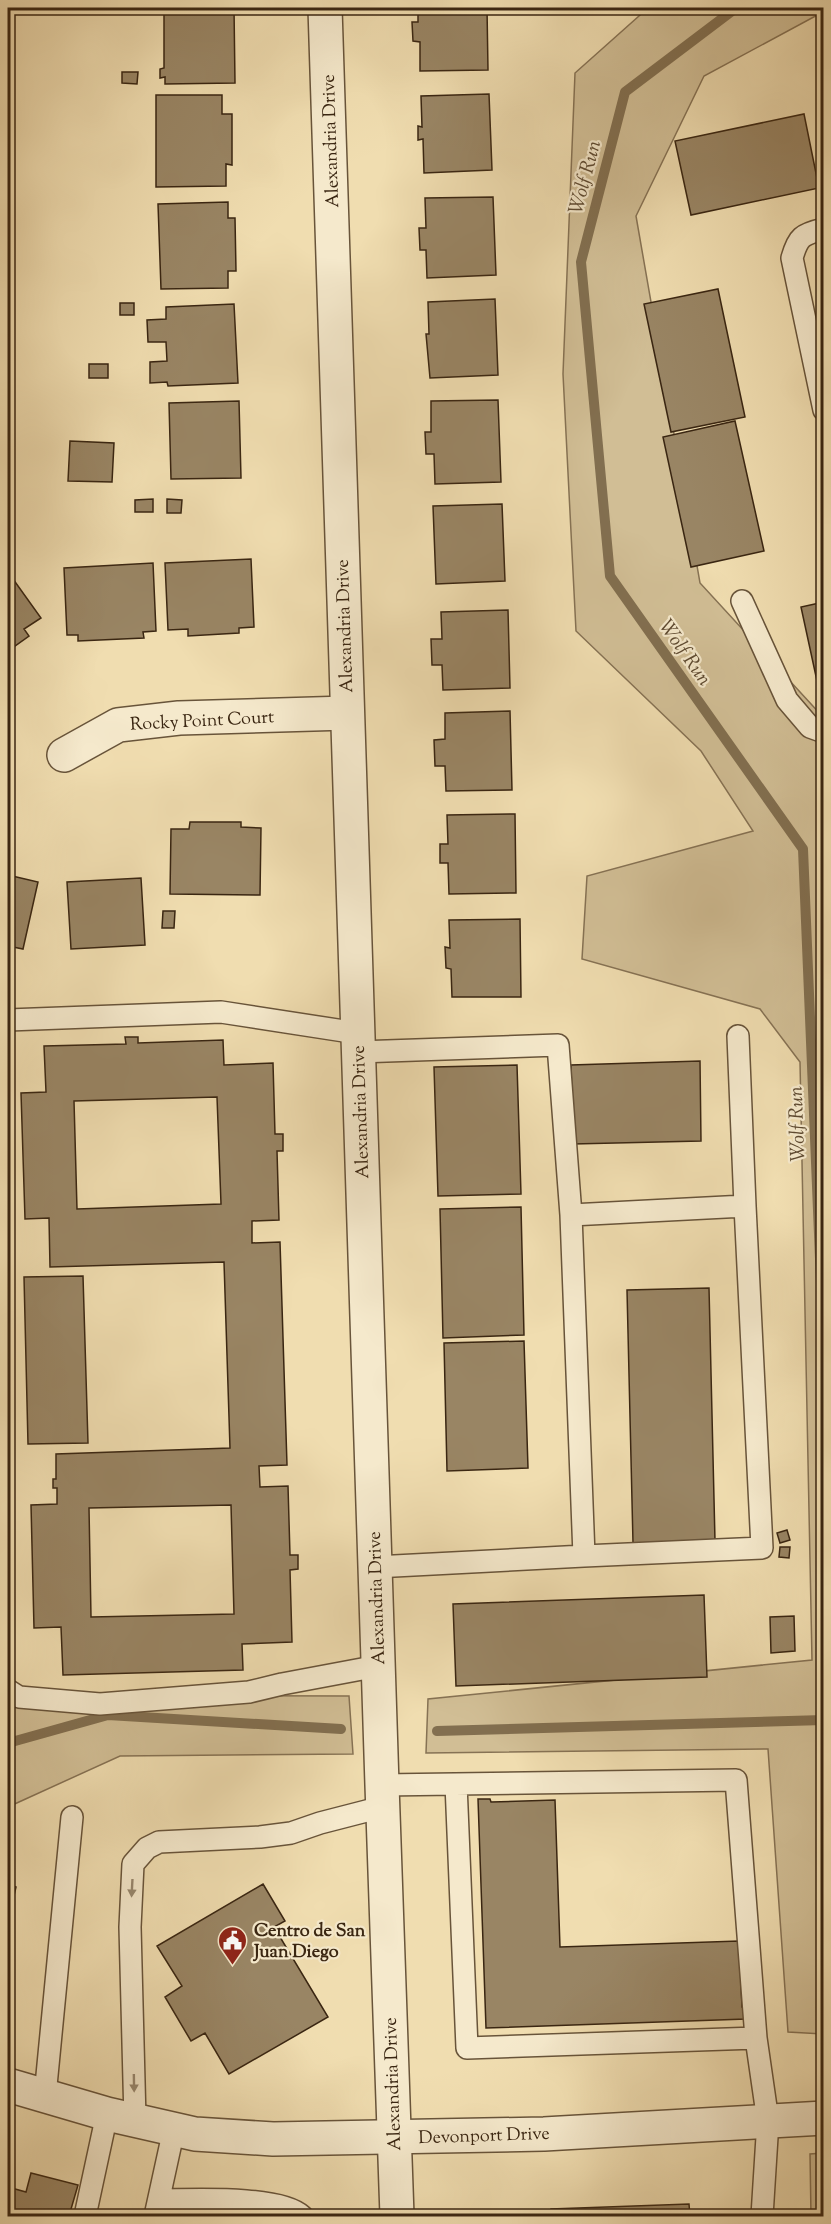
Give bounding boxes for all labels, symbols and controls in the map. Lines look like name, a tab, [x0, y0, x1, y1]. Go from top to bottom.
street label: Alexandria Drive	[317, 74, 347, 208]
water label: Wolf Run	[563, 137, 610, 218]
street label: Alexandria Drive	[331, 559, 361, 693]
water label: Wolf Run	[650, 614, 718, 693]
street label: Rocky Point Court	[129, 705, 275, 739]
street label: Alexandria Drive	[347, 1045, 377, 1179]
water label: Wolf Run	[783, 1085, 814, 1162]
street label: Alexandria Drive	[363, 1531, 393, 1665]
one-way arrow	[128, 1878, 137, 1897]
place label: Centro de San Juan Diego	[252, 1919, 366, 1966]
public building icon: Centro de San Juan Diego	[217, 1924, 249, 1966]
street label: Alexandria Drive	[379, 2017, 409, 2151]
one-way arrow	[129, 2073, 139, 2092]
street label: Devonport Drive	[418, 2122, 550, 2152]

